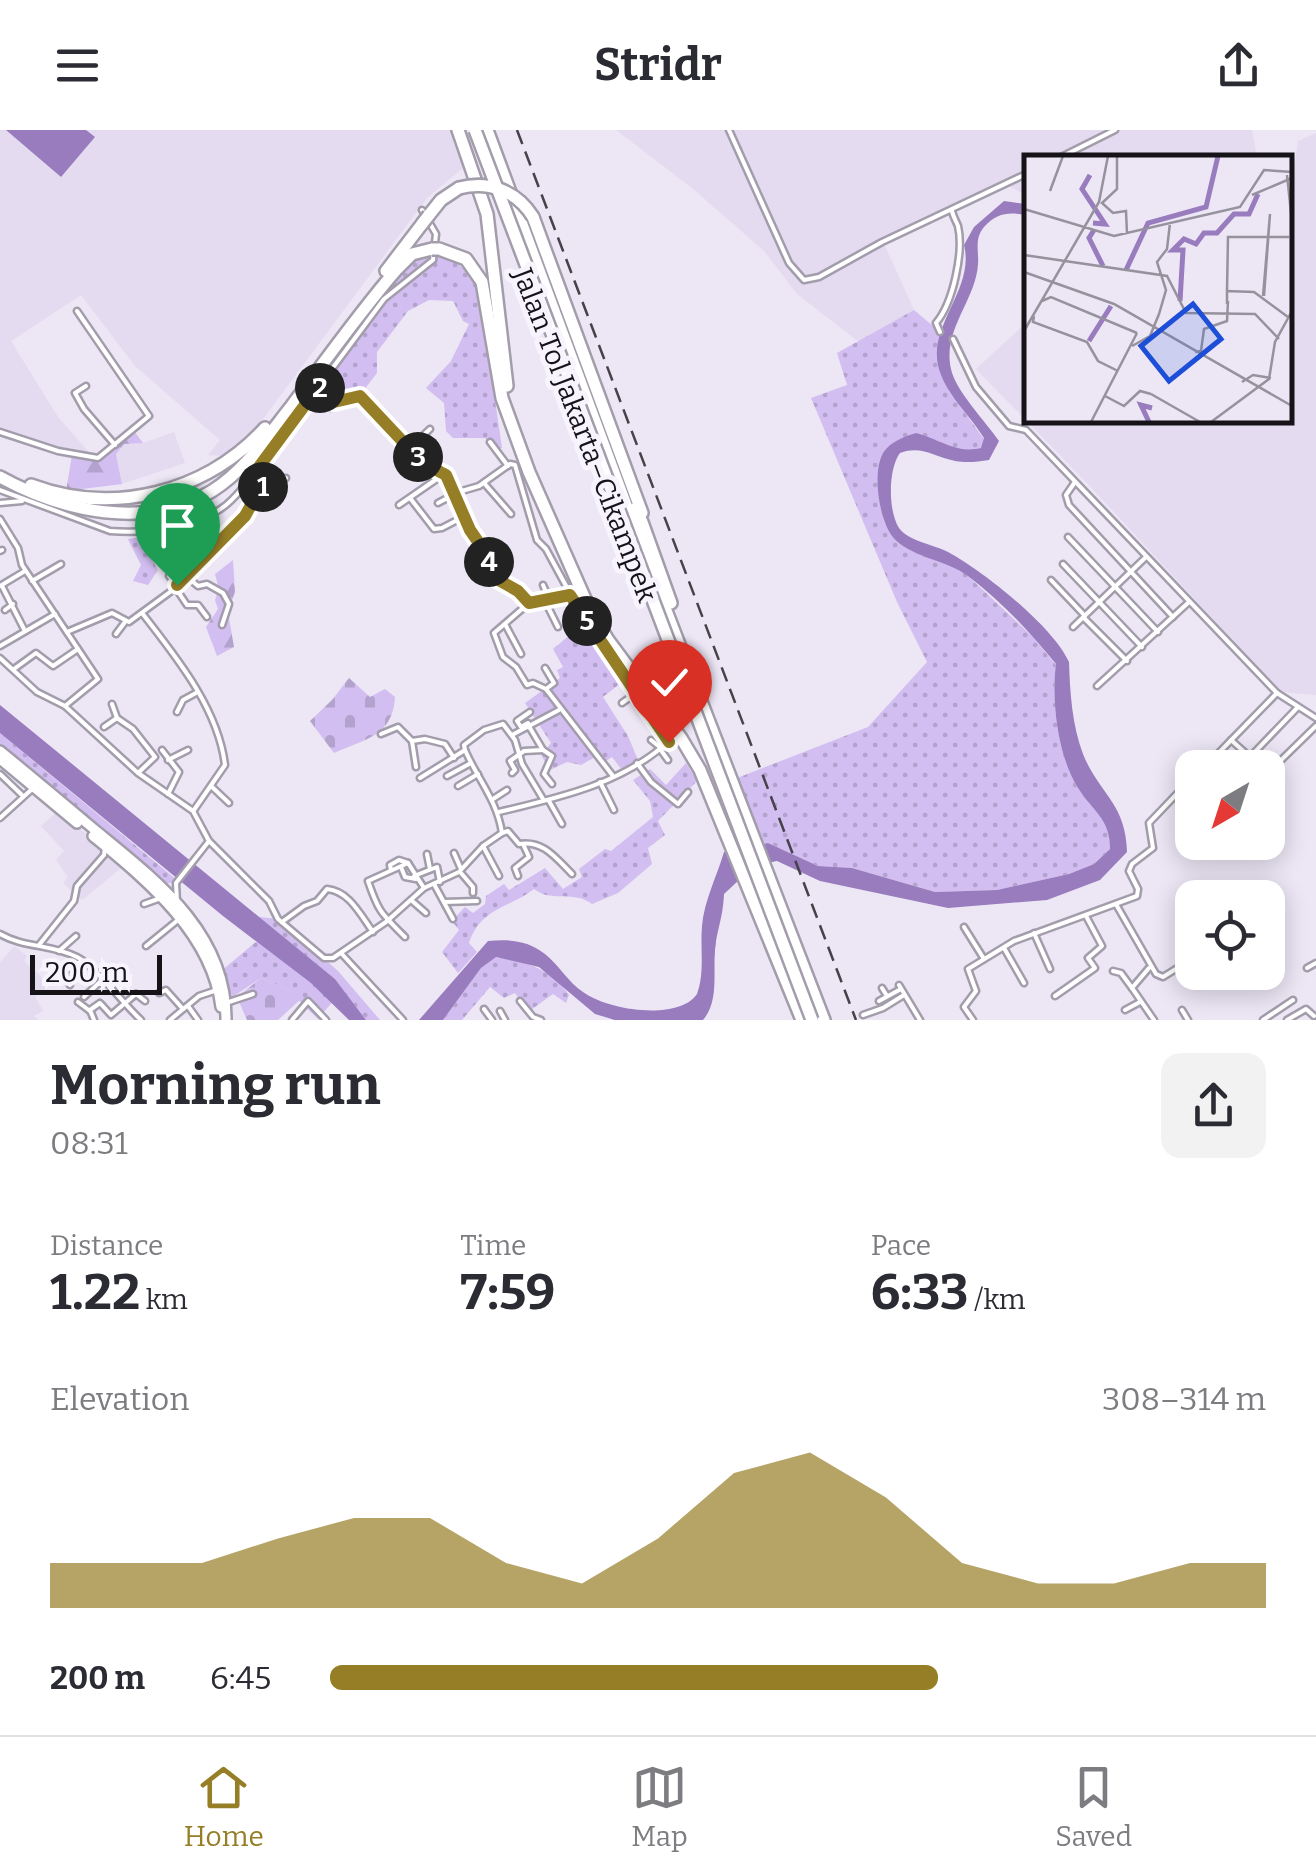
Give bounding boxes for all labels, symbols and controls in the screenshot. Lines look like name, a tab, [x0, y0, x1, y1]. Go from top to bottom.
icon: menu	[50, 38, 105, 93]
text: Stridr	[594, 38, 722, 92]
icon: share	[1211, 38, 1266, 93]
inset map	[1024, 155, 1291, 422]
street label: Jalan Tol Jakarta–Cikampek	[506, 263, 664, 607]
pin: 2	[295, 363, 345, 413]
text: 2	[312, 371, 328, 404]
pin: 3	[393, 432, 443, 482]
text: 3	[410, 440, 426, 473]
pin: 1	[238, 462, 288, 512]
text: 1	[257, 470, 269, 503]
pin	[135, 483, 220, 586]
icon: arrive	[150, 498, 205, 553]
pin: 4	[464, 537, 514, 587]
text: 4	[480, 545, 498, 578]
pin: 5	[562, 596, 612, 646]
text: 5	[579, 604, 595, 637]
pin	[627, 640, 712, 743]
icon: check	[642, 655, 697, 710]
north arrow	[1175, 750, 1285, 860]
map controls	[1175, 750, 1285, 990]
button: locate	[1175, 880, 1285, 990]
scale bar	[30, 950, 162, 994]
text: 200 m	[45, 956, 128, 989]
text: Morning run	[50, 1053, 381, 1119]
button: share	[1161, 1053, 1266, 1158]
text: 08:31	[50, 1124, 128, 1162]
text: Distance	[50, 1229, 163, 1262]
text: Time	[460, 1229, 526, 1262]
text: Pace	[871, 1229, 931, 1262]
text: 1.22	[50, 1262, 140, 1322]
text: 7:59	[460, 1262, 555, 1322]
text: 6:33	[871, 1262, 969, 1322]
text: km	[140, 1283, 188, 1316]
text: /km	[969, 1283, 1026, 1316]
text: Elevation	[50, 1380, 190, 1418]
text: 308–314 m	[1102, 1380, 1266, 1418]
text: 200 m	[50, 1659, 145, 1697]
text: 6:45	[210, 1659, 271, 1697]
tab: Home	[184, 1760, 264, 1853]
tab: Map	[631, 1760, 688, 1853]
tab: Saved	[1055, 1760, 1132, 1853]

